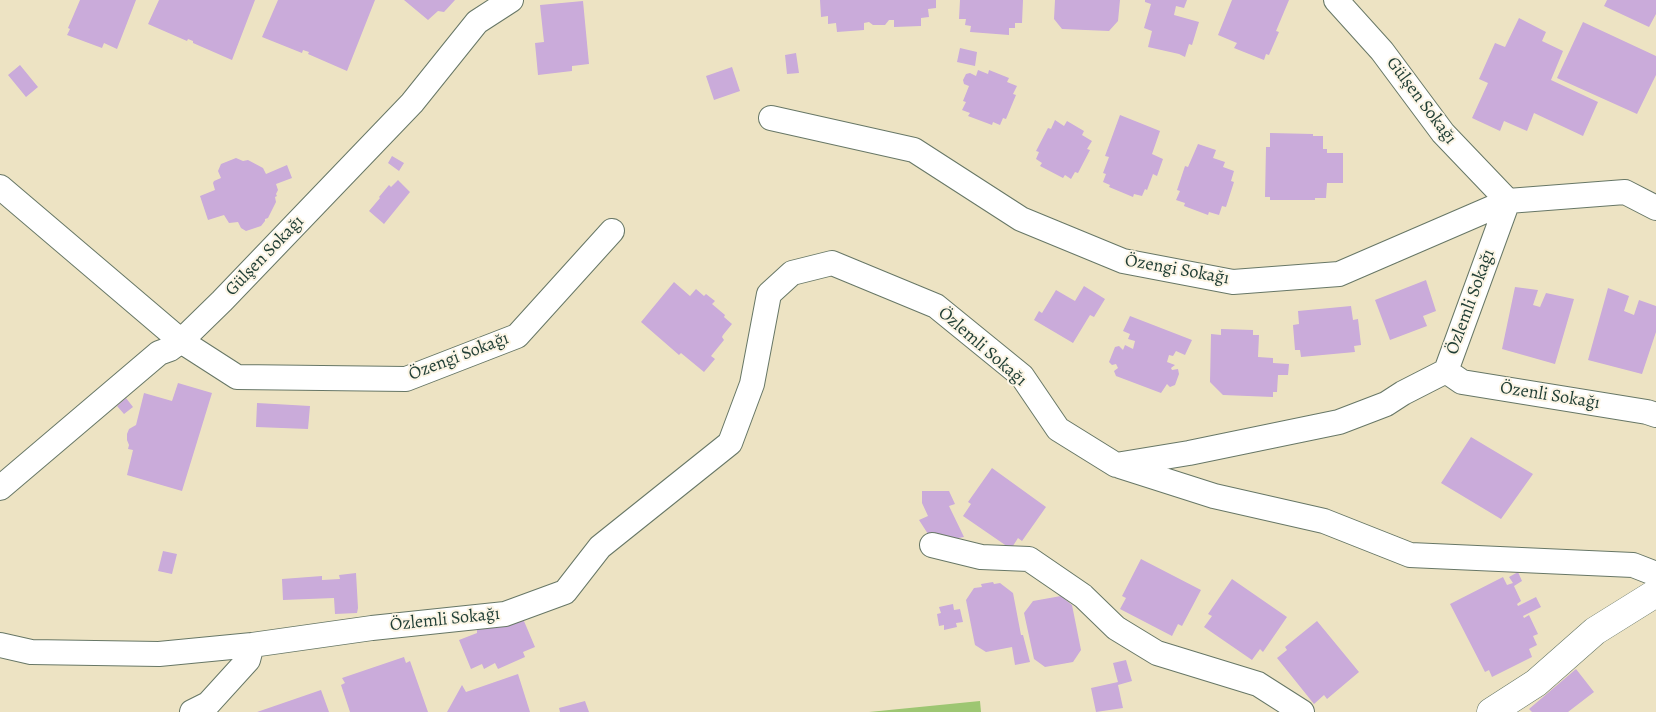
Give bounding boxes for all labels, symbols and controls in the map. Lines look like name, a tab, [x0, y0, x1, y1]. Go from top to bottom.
street label: Gülşen Sokağı	[1381, 53, 1461, 149]
street label: Gülşen Sokağı	[221, 211, 309, 301]
street label: Özlemli Sokağı	[1442, 246, 1500, 358]
street label: Özengi Sokağı	[1123, 250, 1231, 290]
street label: Özlemli Sokağı	[933, 303, 1031, 391]
street label: Özengi Sokağı	[406, 328, 512, 386]
street label: Özenli Sokağı	[1498, 377, 1602, 415]
street label: Özlemli Sokağı	[389, 603, 501, 637]

